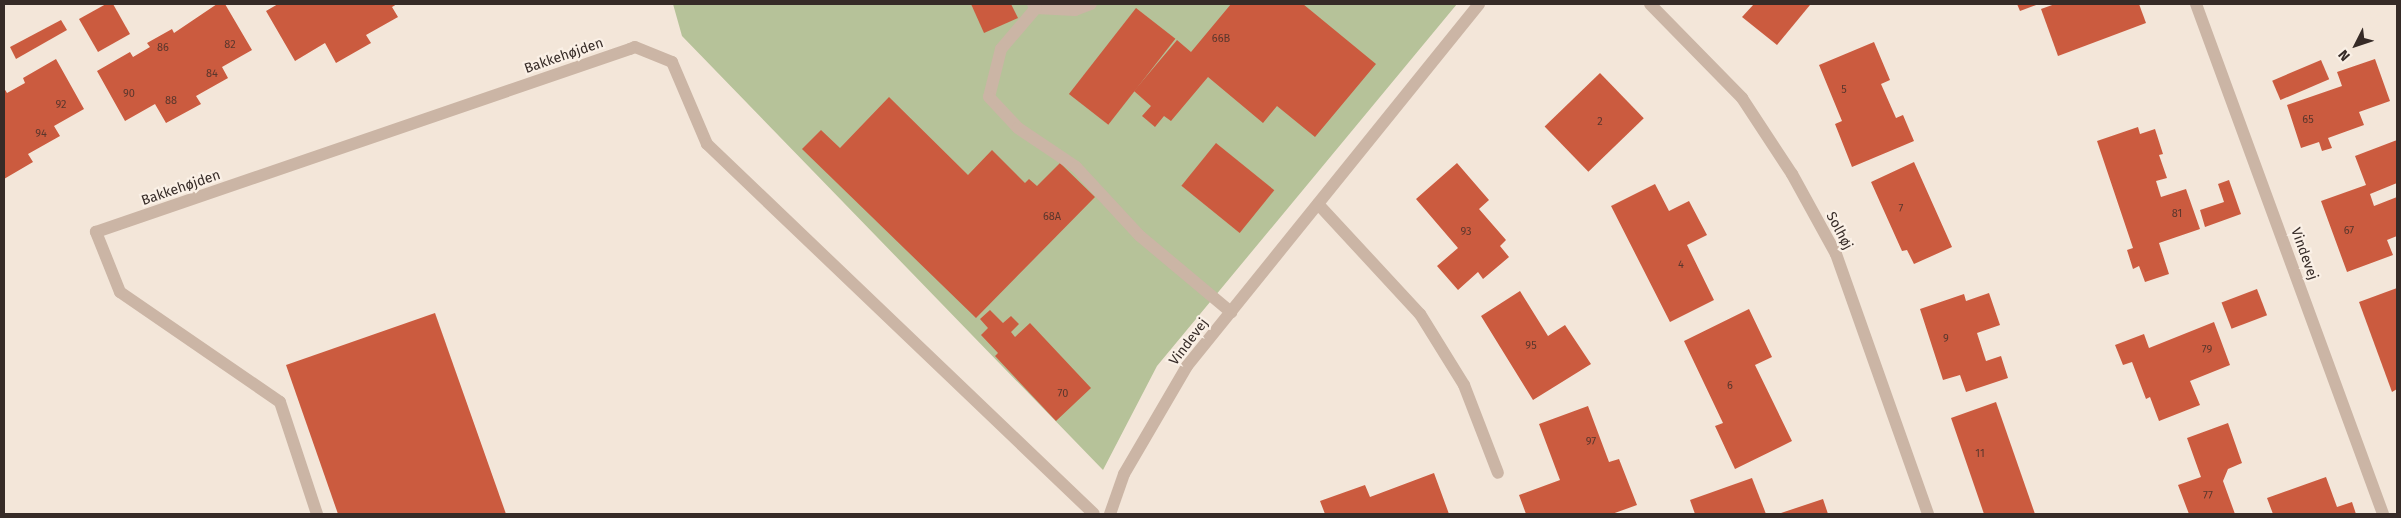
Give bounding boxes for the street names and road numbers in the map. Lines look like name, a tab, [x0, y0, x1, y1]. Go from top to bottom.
street label: Bakkehøjden	[522, 35, 606, 77]
street label: Bakkehøjden	[139, 167, 223, 209]
street label: Solhøj	[1822, 209, 1856, 253]
street label: Vindevej	[2287, 226, 2321, 282]
street label: Vindevej	[1166, 315, 1212, 369]

